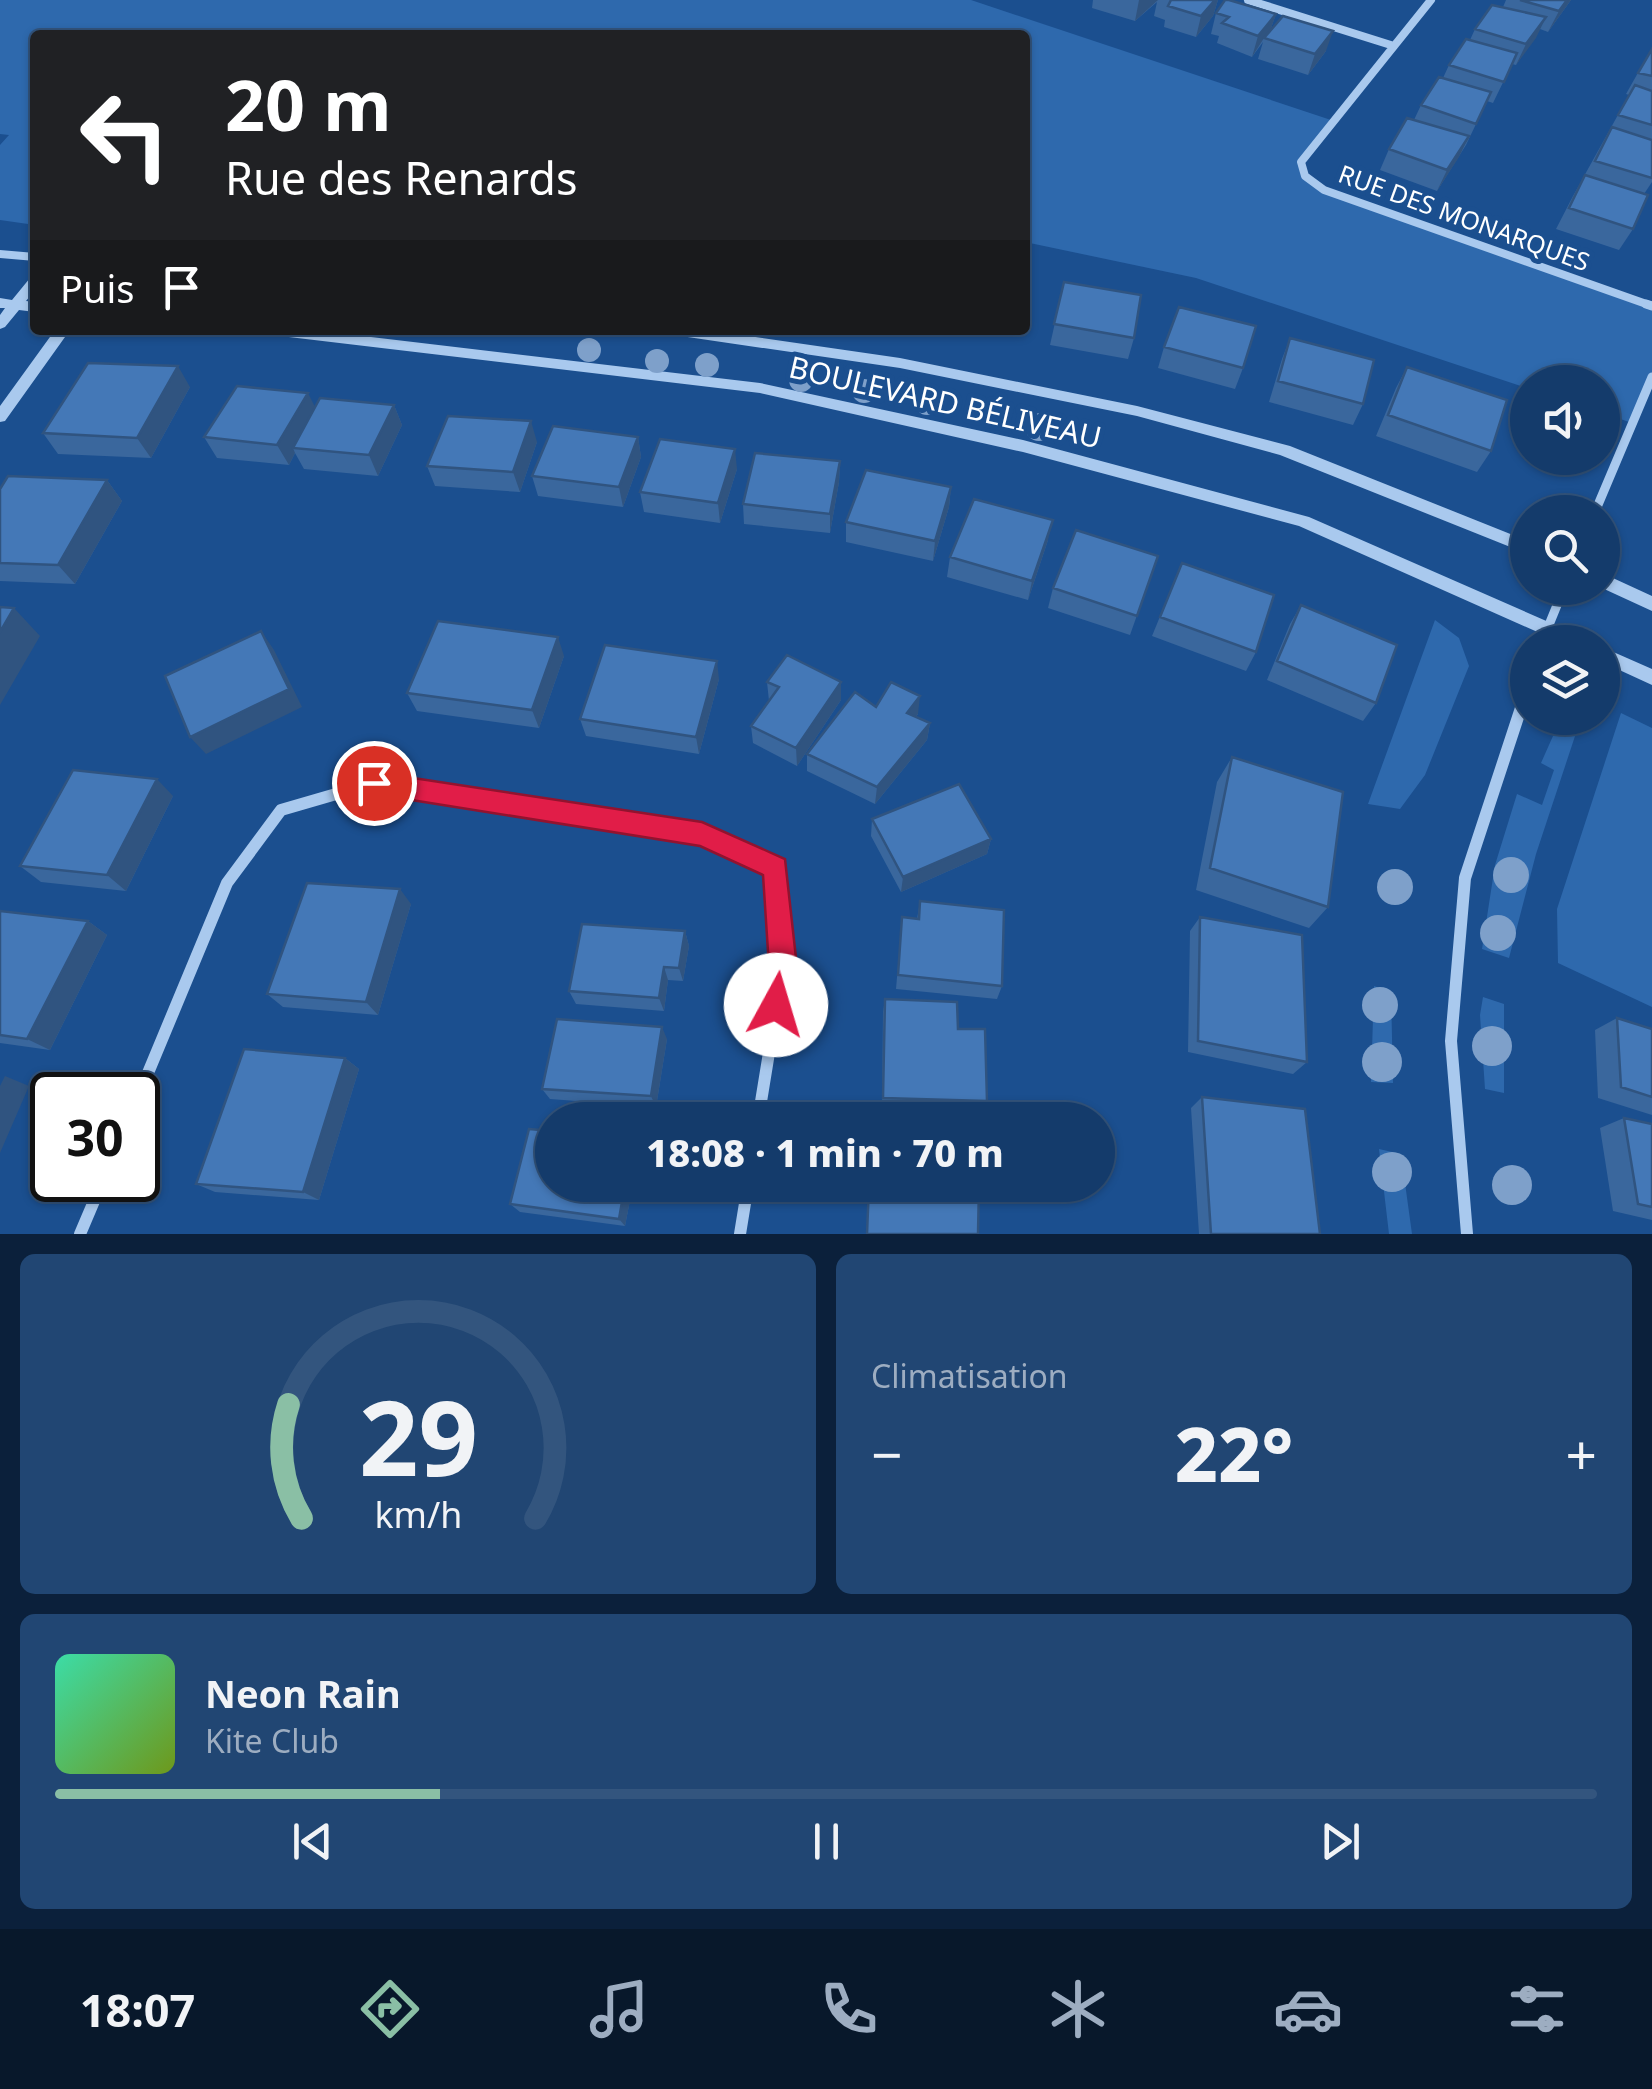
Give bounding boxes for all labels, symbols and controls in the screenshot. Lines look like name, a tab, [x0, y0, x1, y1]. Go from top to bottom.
text: 20 m	[225, 56, 392, 152]
icon: left	[60, 70, 190, 200]
text: Rue des Renards	[225, 147, 578, 208]
street label: RUE DES MONARQUES	[1334, 156, 1595, 278]
icon: arrive	[154, 260, 209, 315]
text: Puis	[60, 262, 134, 314]
street label: BOULEVARD BÉLIVEAU	[785, 346, 1106, 457]
map controls	[1510, 365, 1620, 735]
button: sound	[1510, 365, 1620, 475]
button: search	[1510, 495, 1620, 605]
button: layers	[1510, 625, 1620, 735]
pin	[332, 741, 417, 826]
icon: arrive	[347, 756, 402, 811]
position arrow	[724, 953, 828, 1057]
speed limit sign: 30	[30, 1072, 160, 1202]
text: 18:08 · 1 min · 70 m	[646, 1126, 1004, 1178]
text: Climatisation	[871, 1354, 1068, 1397]
text: 29	[359, 1365, 477, 1506]
text: 22°	[1175, 1402, 1293, 1504]
text: −	[871, 1416, 902, 1491]
text: +	[1566, 1416, 1597, 1491]
text: km/h	[374, 1490, 462, 1538]
text: Neon Rain	[205, 1667, 401, 1719]
text: Kite Club	[205, 1719, 339, 1762]
icon: previous	[285, 1814, 340, 1869]
icon: pause	[799, 1814, 854, 1869]
icon: next	[1313, 1814, 1368, 1869]
icon: directions	[355, 1974, 425, 2044]
icon: music	[584, 1974, 654, 2044]
icon: phone	[814, 1974, 884, 2044]
icon: climate	[1043, 1974, 1113, 2044]
icon: car	[1273, 1974, 1343, 2044]
icon: filters	[1502, 1974, 1572, 2044]
text: 18:07	[80, 1979, 195, 2040]

